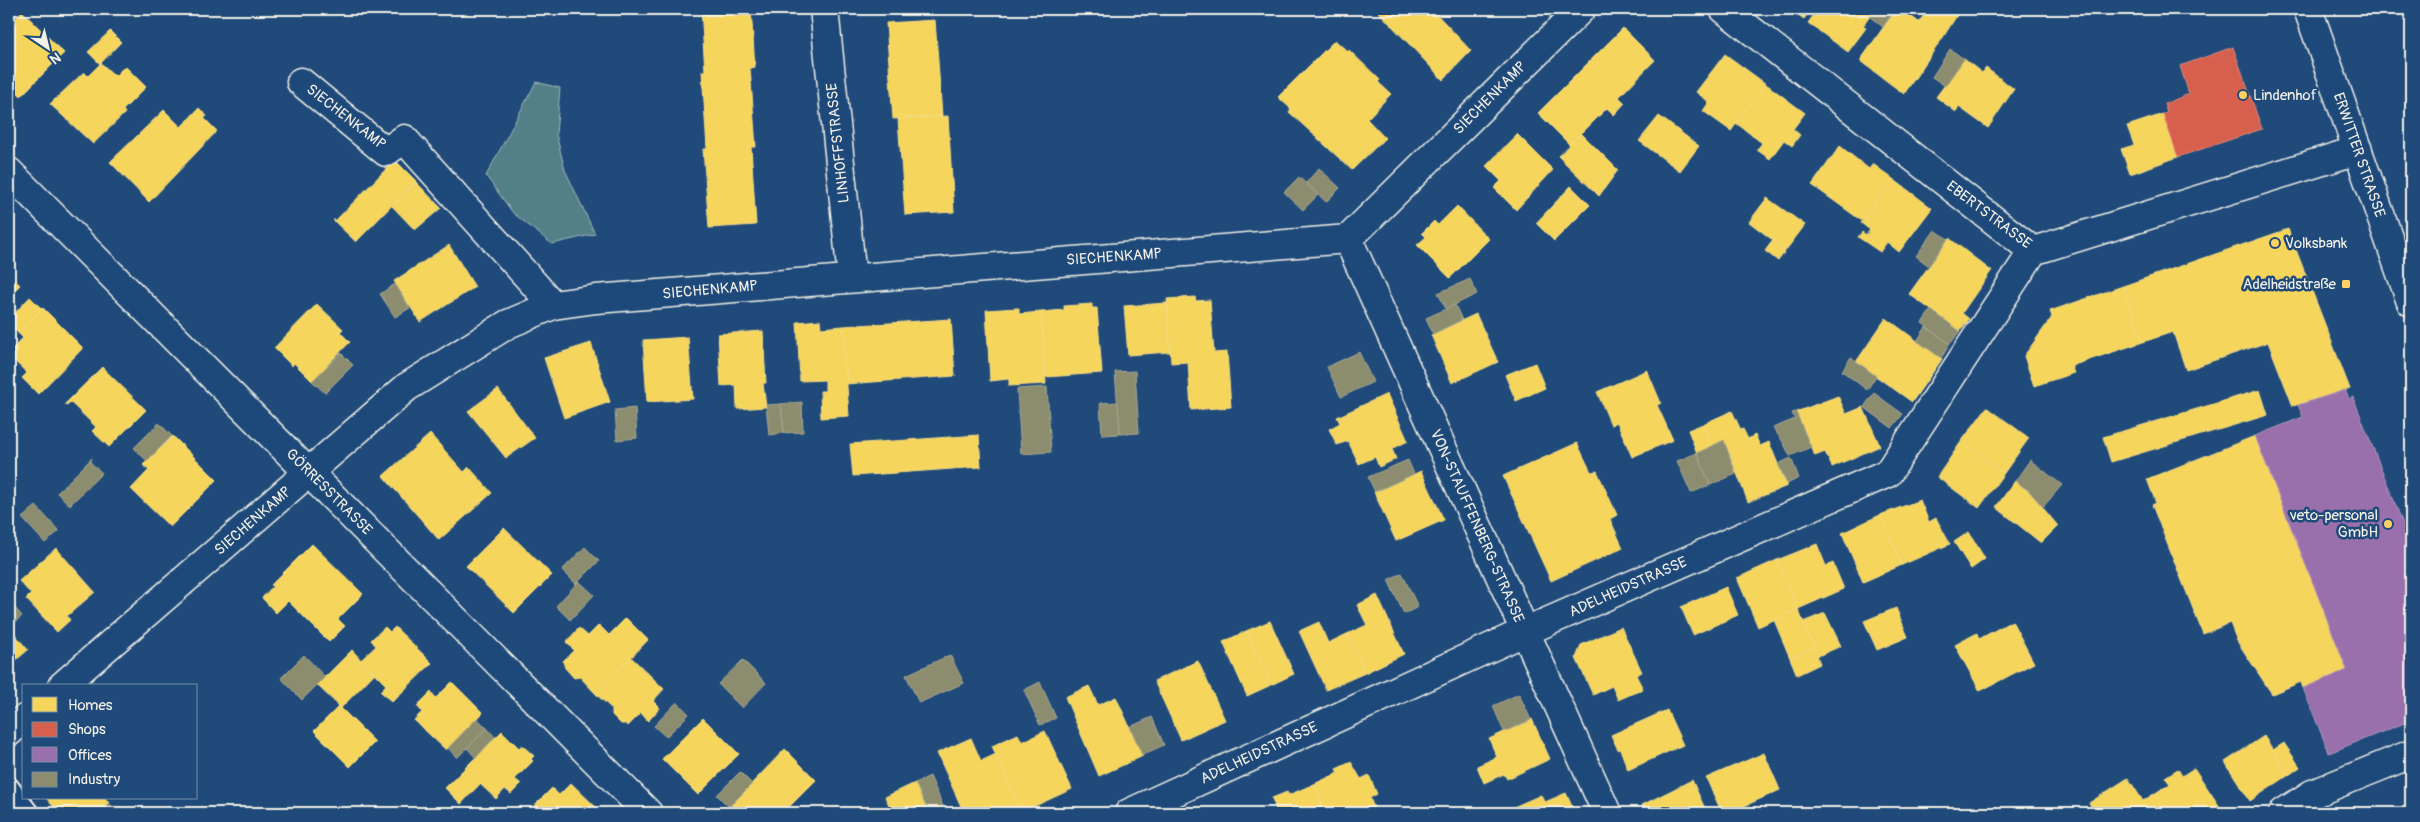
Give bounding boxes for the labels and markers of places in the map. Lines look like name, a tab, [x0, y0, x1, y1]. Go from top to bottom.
place label: Lindenhof	[2253, 86, 2317, 105]
marker: Lindenhof	[2237, 89, 2249, 101]
place label: Volksbank	[2285, 234, 2348, 253]
marker: Volksbank	[2269, 237, 2281, 249]
place label: Adelheidstraße	[2243, 275, 2337, 294]
marker: Adelheidstraße	[2340, 278, 2352, 290]
place label: veto-personal GmbH	[2289, 506, 2378, 542]
marker: veto-personal GmbH	[2382, 518, 2394, 530]

